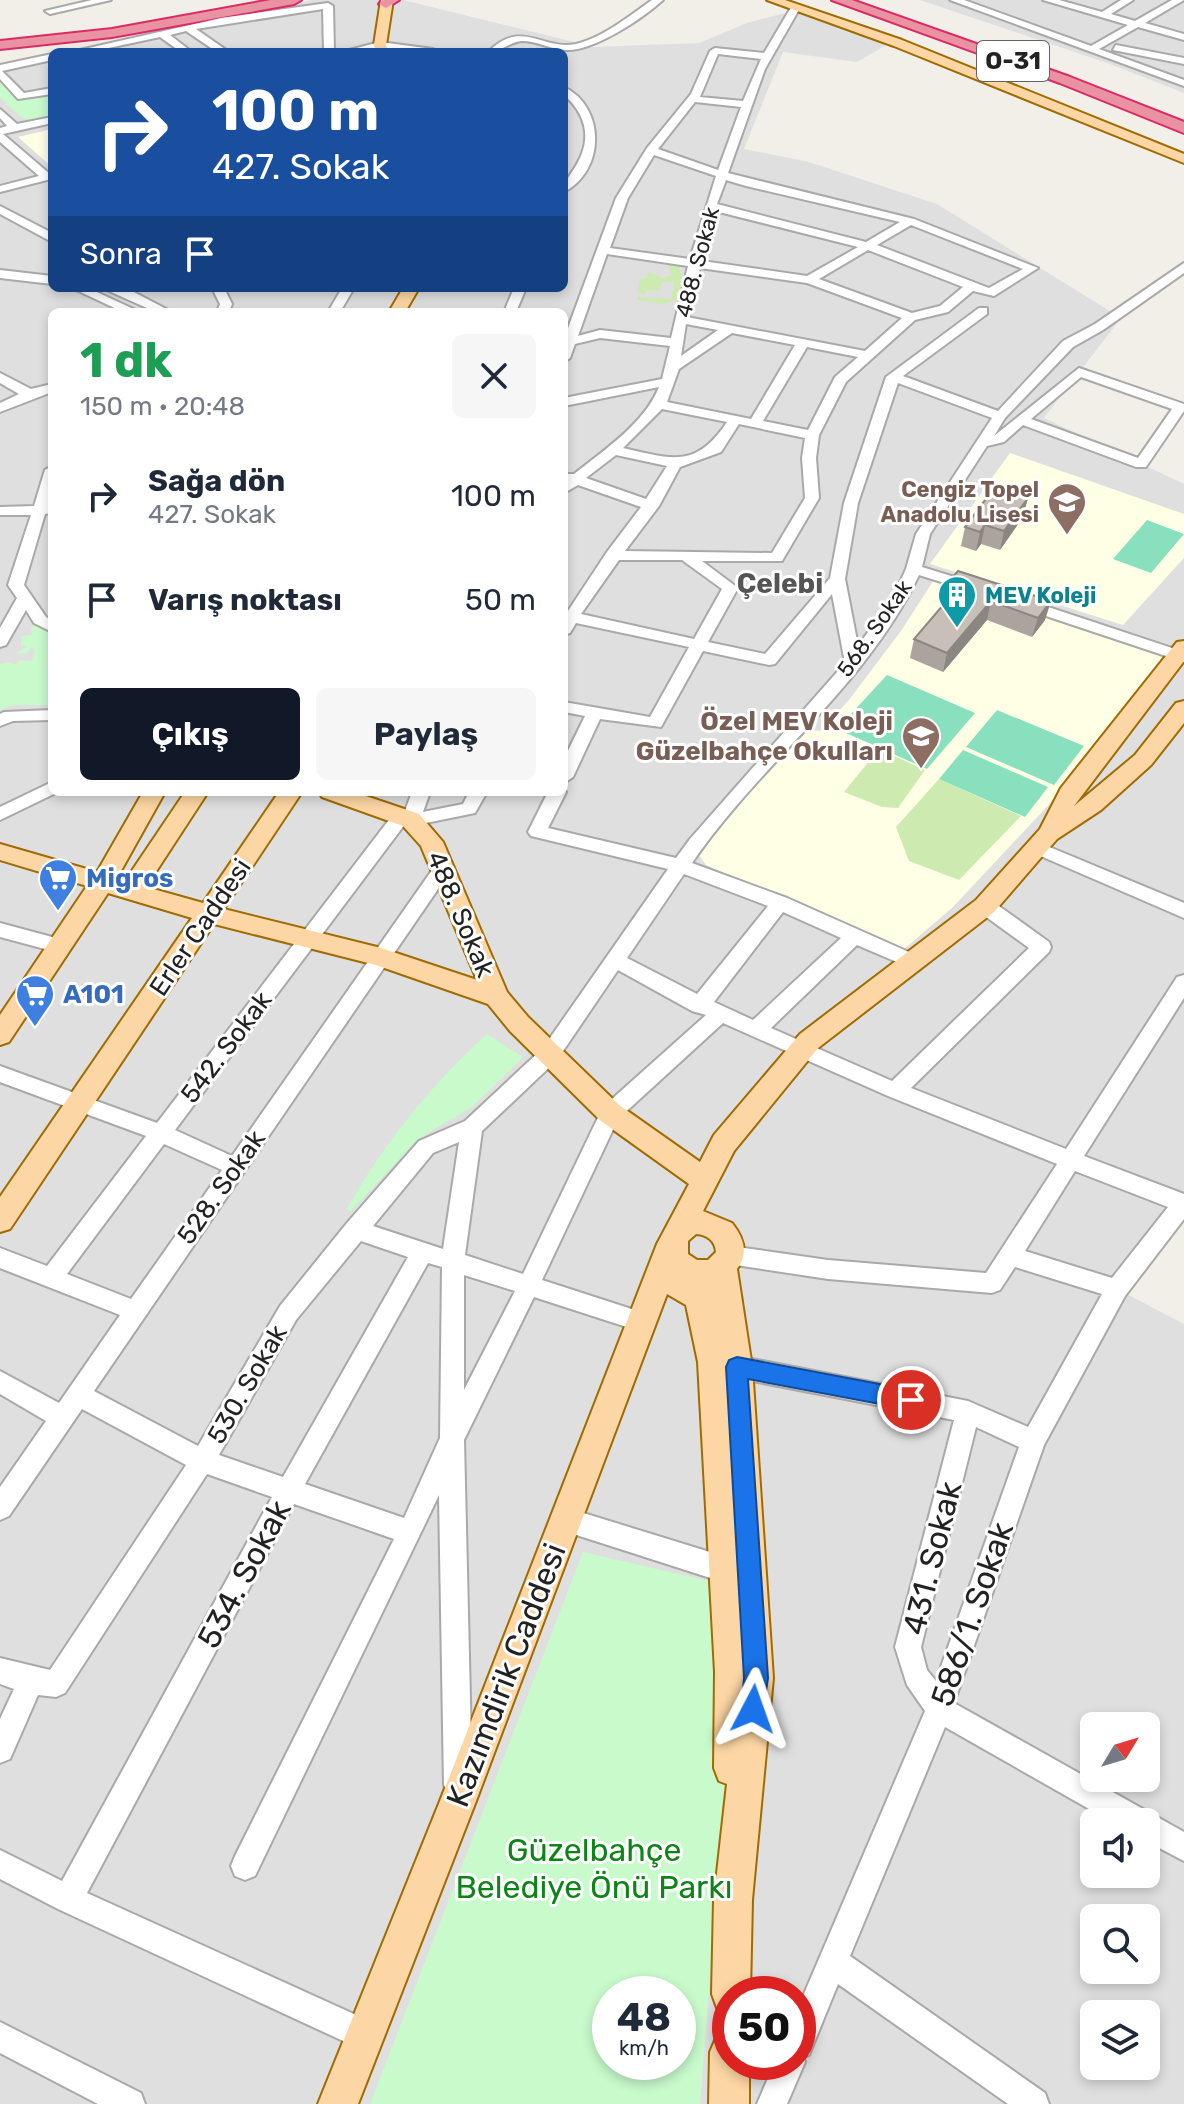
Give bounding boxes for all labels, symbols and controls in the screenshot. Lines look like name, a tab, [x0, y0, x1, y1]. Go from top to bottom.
road number: O-31	[977, 41, 1049, 81]
text: 100 m	[212, 78, 379, 144]
icon: right	[80, 80, 184, 184]
text: 427. Sokak	[212, 145, 389, 188]
street label: 488. Sokak	[670, 203, 725, 320]
icon: arrive	[178, 232, 222, 276]
text: Sonra	[80, 236, 162, 272]
text: 1 dk	[80, 332, 172, 389]
button: close	[452, 334, 536, 418]
text: 150 m · 20:48	[80, 391, 245, 422]
text: Sağa dön	[148, 463, 285, 499]
icon: right	[80, 474, 124, 518]
place label: Cengiz Topel Anadolu Lisesi	[881, 476, 1039, 528]
text: 100 m	[451, 478, 536, 514]
school or university icon: Cengiz Topel Anadolu Lisesi	[1046, 481, 1088, 536]
text: 427. Sokak	[148, 499, 276, 530]
district label: Çelebi	[737, 567, 823, 600]
street label: 568. Sokak	[831, 574, 918, 682]
building icon: MEV Koleji	[936, 574, 978, 629]
icon: arrive	[80, 578, 124, 622]
text: Varış noktası	[148, 582, 342, 618]
text: 50 m	[465, 582, 536, 618]
place label: MEV Koleji	[985, 582, 1096, 609]
button: Çıkış	[80, 688, 300, 780]
button: Paylaş	[316, 688, 536, 780]
place label: Özel MEV Koleji Güzelbahçe Okulları	[636, 706, 893, 767]
school or university icon: Özel MEV Koleji Güzelbahçe Okulları	[900, 715, 942, 770]
street label: 488. Sokak	[420, 847, 501, 982]
street label: Erler Caddesi	[143, 853, 258, 1002]
supermarket icon: Migros	[37, 857, 79, 912]
place label: Migros	[86, 863, 173, 894]
supermarket icon: A101	[14, 973, 56, 1028]
place label: A101	[63, 979, 124, 1010]
street label: 542. Sokak	[174, 985, 279, 1109]
street label: 528. Sokak	[171, 1124, 272, 1250]
street label: 530. Sokak	[201, 1319, 294, 1449]
pin	[877, 1366, 945, 1434]
icon: arrive	[889, 1378, 933, 1422]
street label: 431. Sokak	[895, 1477, 970, 1639]
street label: 534. Sokak	[189, 1493, 299, 1655]
street label: 586/1. Sokak	[923, 1517, 1021, 1711]
street label: Kazımdirik Caddesi	[438, 1538, 574, 1812]
position arrow	[711, 1667, 795, 1751]
north arrow	[1080, 1712, 1160, 1792]
map controls	[1080, 1712, 1160, 2080]
button: sound	[1080, 1808, 1160, 1888]
park label: Güzelbahçe Belediye Önü Parkı	[455, 1831, 733, 1906]
button: search	[1080, 1904, 1160, 1984]
speed limit sign: 50	[712, 1976, 816, 2080]
text: 48	[617, 1994, 671, 2041]
button: layers	[1080, 2000, 1160, 2080]
text: km/h	[619, 2036, 669, 2060]

